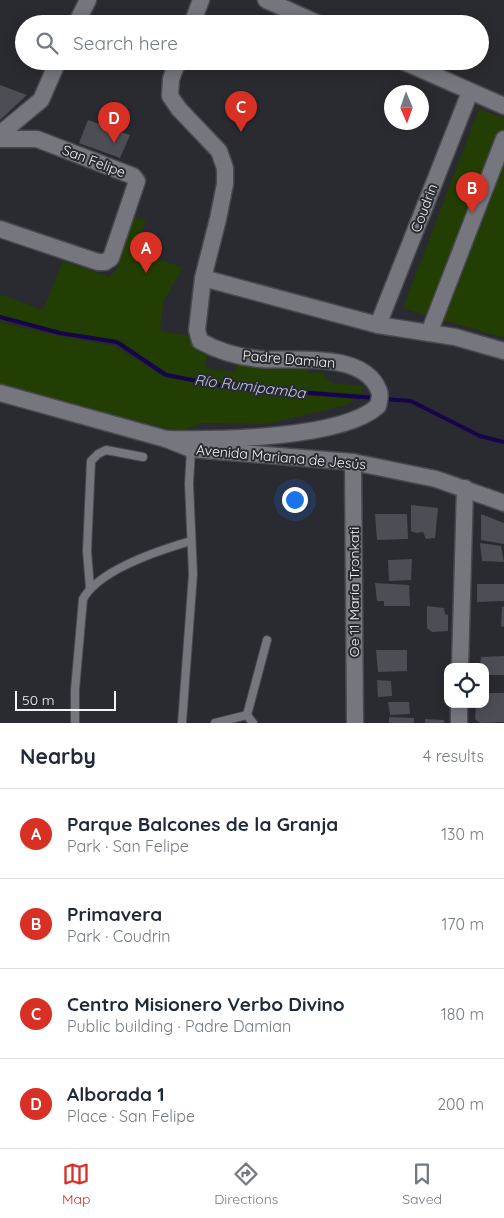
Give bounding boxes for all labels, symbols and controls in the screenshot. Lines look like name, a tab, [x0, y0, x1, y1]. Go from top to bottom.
search box	[15, 15, 489, 70]
icon: search	[33, 29, 61, 57]
text: Search here	[73, 31, 178, 55]
north arrow	[384, 85, 429, 130]
pin: C	[225, 91, 257, 132]
pin: D	[98, 102, 130, 143]
street label: San Felipe	[60, 141, 128, 181]
pin: B	[456, 172, 488, 213]
street label: Coudrin	[407, 181, 441, 235]
pin: A	[130, 232, 162, 273]
street label: Padre Damian	[242, 346, 336, 372]
water label: Río Rumipamba	[193, 370, 308, 402]
street label: Avenida Mariana de Jesús	[195, 441, 367, 473]
your location	[282, 487, 308, 513]
street label: Oe 11 María Tronkati	[345, 527, 363, 657]
map controls	[444, 663, 489, 708]
button: locate	[444, 663, 489, 708]
scale bar	[15, 688, 116, 711]
text: 50 m	[22, 691, 55, 709]
text: Nearby	[20, 743, 96, 769]
text: 4 results	[423, 746, 484, 766]
text: Parque Balcones de la Granja	[67, 812, 338, 836]
text: A	[31, 824, 41, 844]
text: 130 m	[441, 824, 484, 844]
text: Park · San Felipe	[67, 836, 189, 856]
text: Primavera	[67, 902, 162, 926]
text: B	[31, 914, 41, 934]
text: 170 m	[441, 914, 484, 934]
text: Park · Coudrin	[67, 926, 170, 946]
text: Centro Misionero Verbo Divino	[67, 992, 345, 1016]
text: C	[31, 1004, 41, 1024]
text: 180 m	[441, 1004, 484, 1024]
text: Public building · Padre Damian	[67, 1016, 291, 1036]
text: Alborada 1	[67, 1082, 165, 1106]
text: D	[30, 1094, 42, 1114]
text: 200 m	[437, 1094, 484, 1114]
text: Place · San Felipe	[67, 1106, 195, 1126]
tab: Map	[62, 1160, 90, 1208]
tab: Directions	[214, 1160, 278, 1208]
tab: Saved	[402, 1160, 442, 1208]

